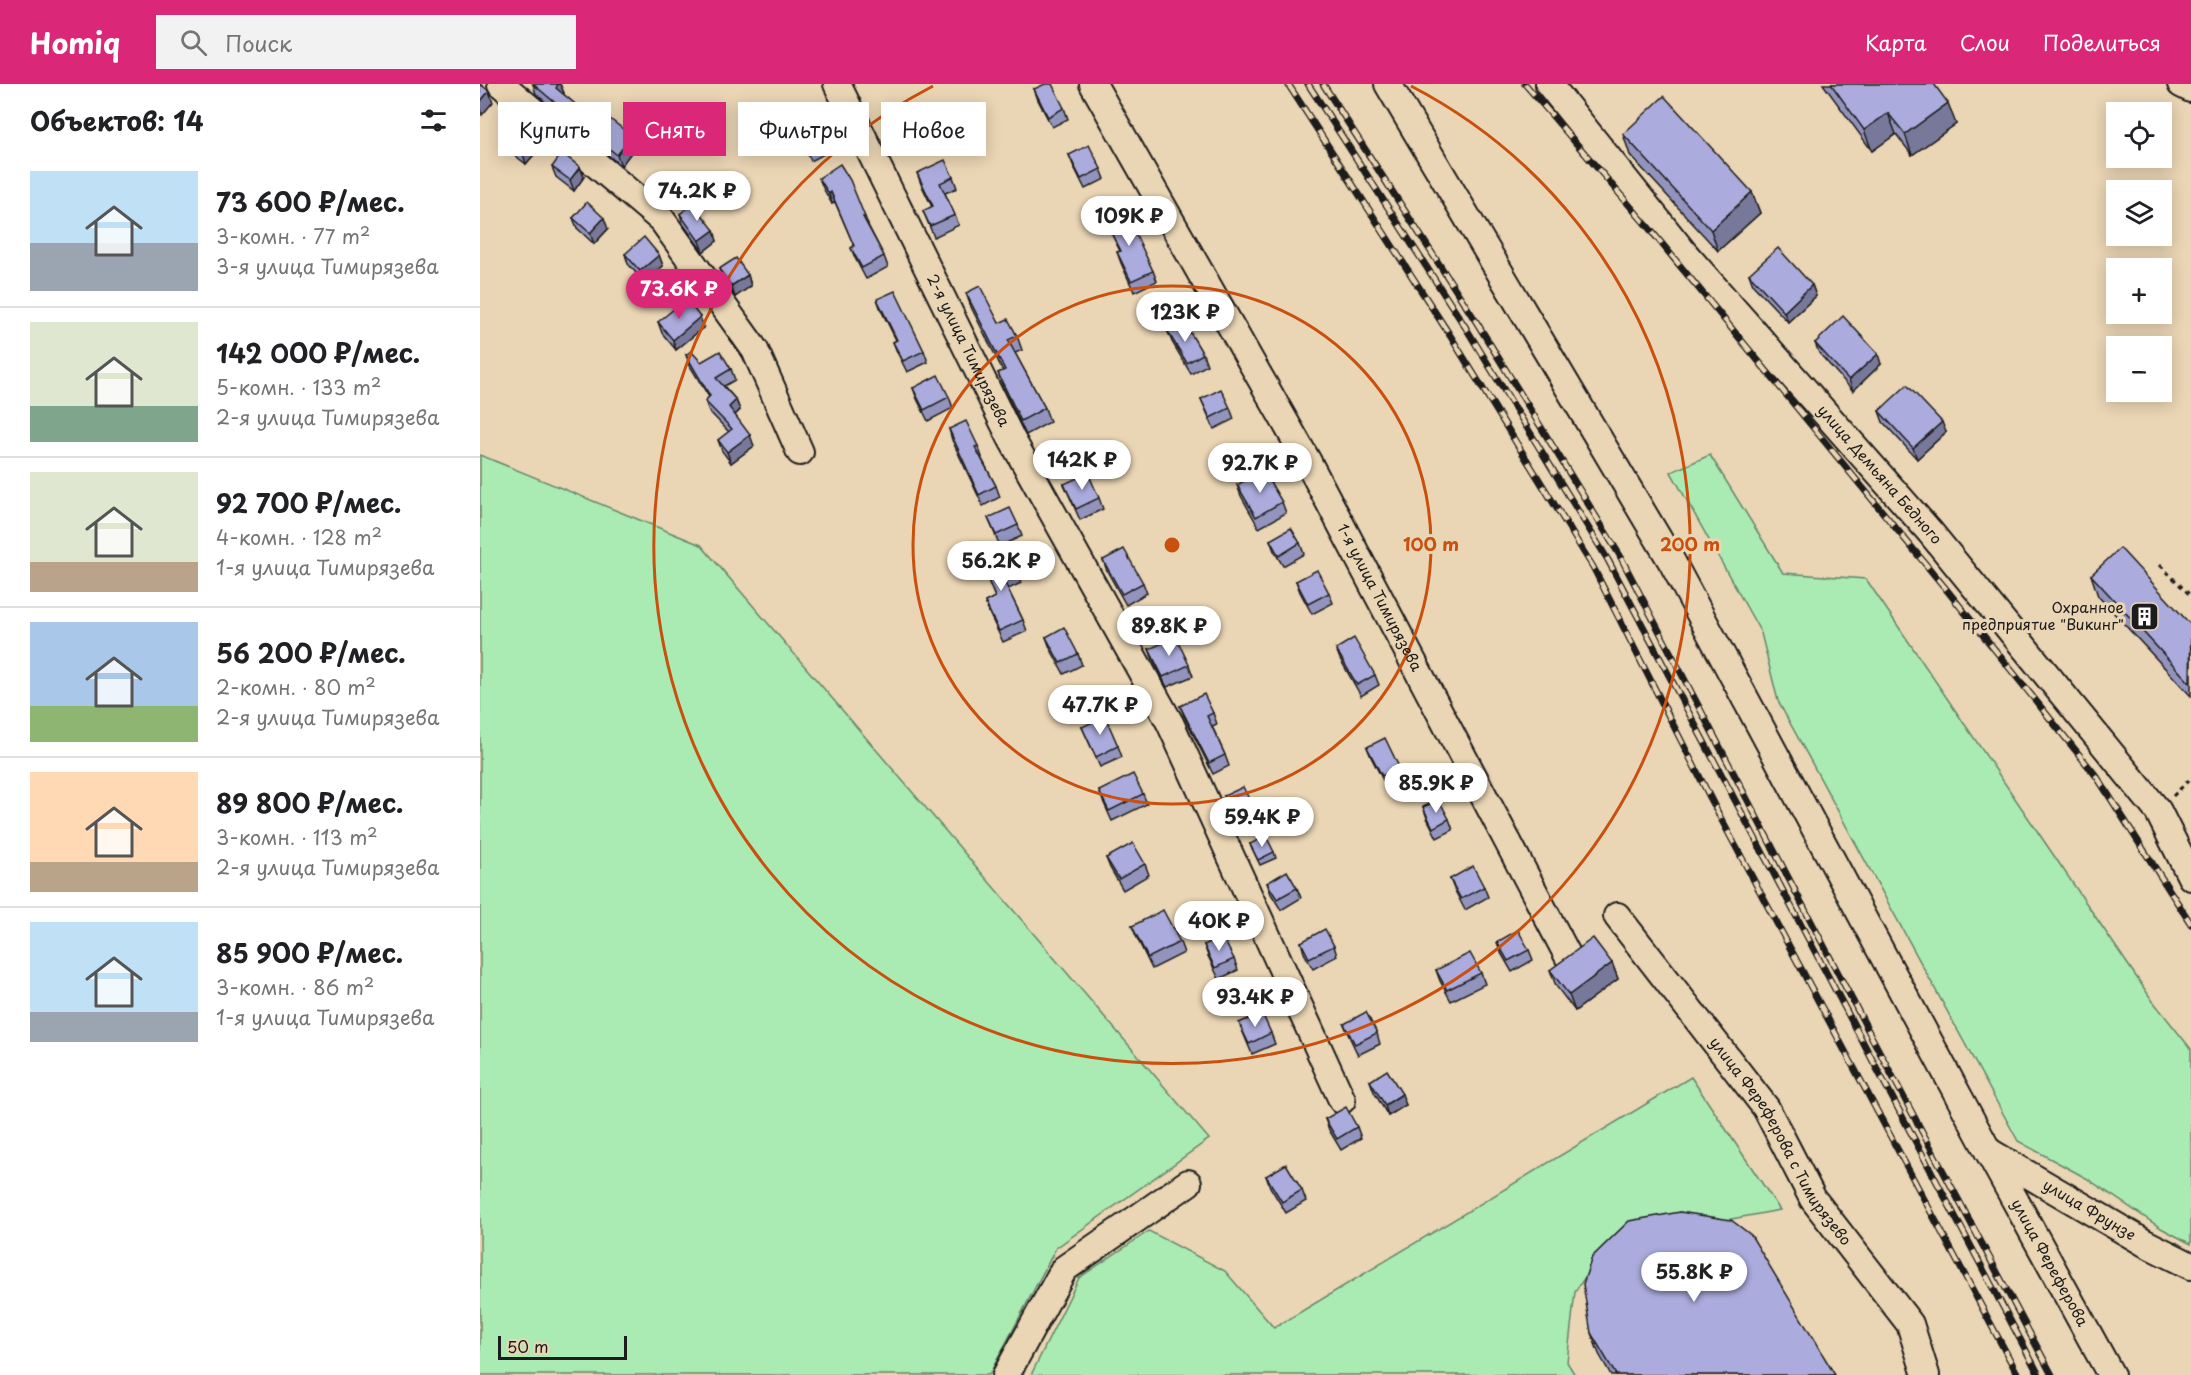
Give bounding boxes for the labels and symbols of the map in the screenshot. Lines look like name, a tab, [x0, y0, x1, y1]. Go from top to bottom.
pin: 74.2K ₽	[642, 171, 752, 222]
pin: 109K ₽	[1080, 196, 1178, 247]
pin: 73.6K ₽	[624, 269, 734, 320]
street label: 2-я улица Тимирязева	[922, 270, 1017, 431]
pin: 123K ₽	[1136, 292, 1234, 343]
street label: улица Демьяна Бедного	[1813, 399, 1949, 549]
pin: 142K ₽	[1033, 440, 1131, 491]
pin: 92.7K ₽	[1205, 443, 1315, 494]
street label: 1-я улица Тимирязева	[1332, 519, 1429, 675]
text: 100 m	[1403, 530, 1459, 557]
text: 200 m	[1660, 530, 1720, 557]
centre of rings	[1162, 535, 1182, 555]
pin: 56.2K ₽	[946, 541, 1056, 592]
place label: Охранное предприятие "Викинг"	[1962, 595, 2124, 635]
building icon: Охранное предприятие "Викинг"	[2129, 601, 2161, 633]
pin: 89.8K ₽	[1114, 606, 1224, 657]
pin: 47.7K ₽	[1045, 685, 1155, 736]
pin: 85.9K ₽	[1381, 763, 1491, 814]
pin: 59.4K ₽	[1207, 797, 1317, 848]
pin: 40K ₽	[1177, 901, 1261, 952]
pin: 93.4K ₽	[1200, 977, 1310, 1028]
street label: улица Фереферова с Тимирязево	[1705, 1031, 1858, 1250]
street label: улица Фрунзе	[2039, 1173, 2140, 1245]
street label: улица Фереферова	[2006, 1194, 2095, 1331]
pin: 55.8K ₽	[1639, 1252, 1749, 1303]
scale bar	[498, 1333, 627, 1360]

